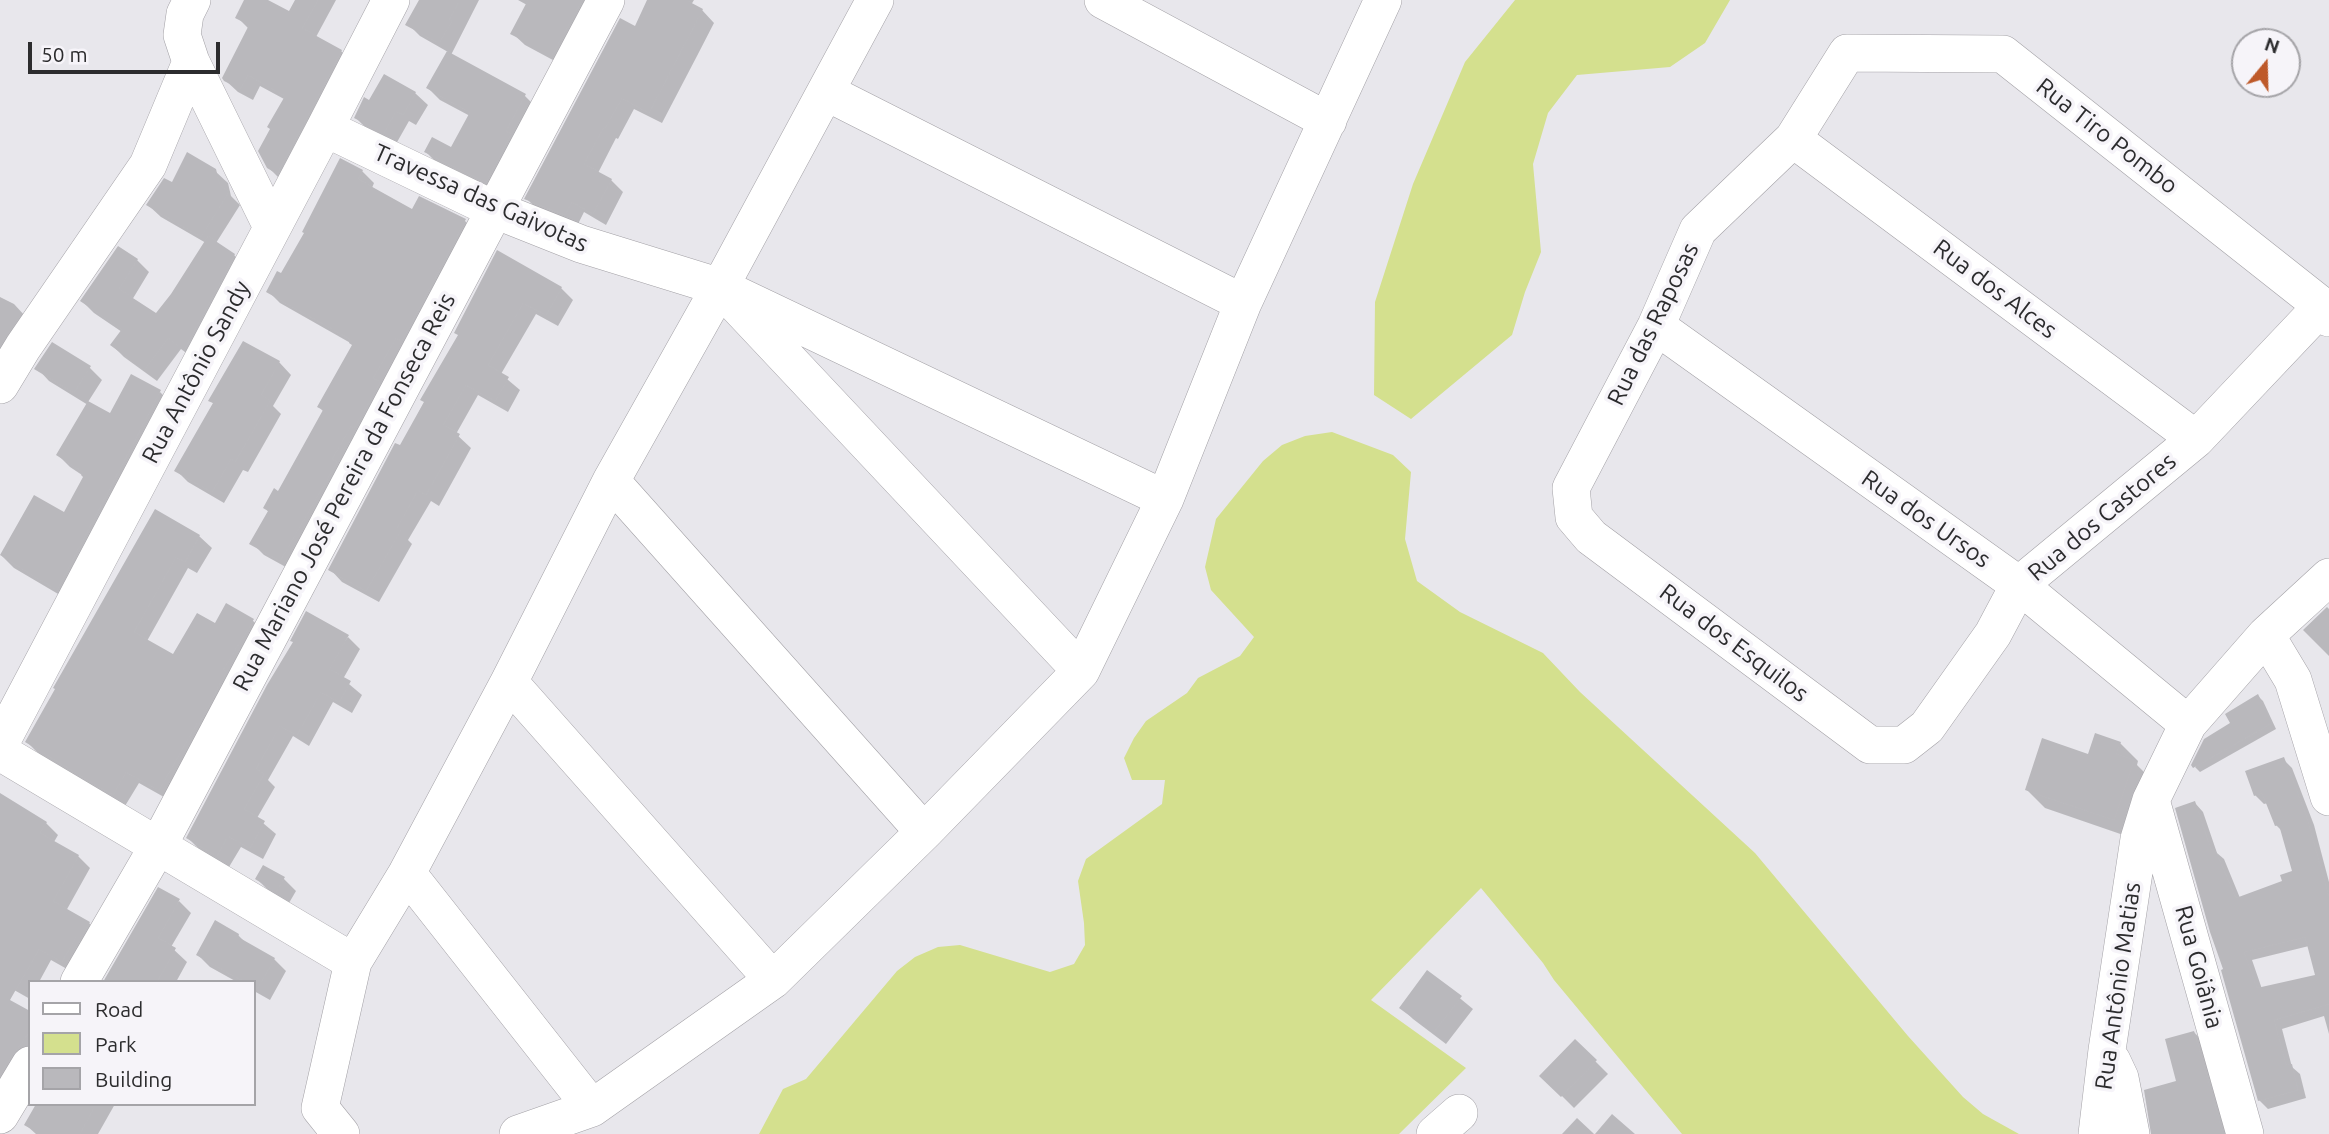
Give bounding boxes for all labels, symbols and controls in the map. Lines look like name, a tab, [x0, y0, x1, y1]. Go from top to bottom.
scale bar	[32, 28, 224, 72]
north arrow	[2231, 28, 2301, 98]
text: N	[2262, 32, 2282, 58]
text: 50 m	[41, 42, 88, 66]
street label: Rua Tiro Pombo	[2030, 72, 2184, 200]
street label: Travessa das Gaivotas	[369, 138, 593, 258]
street label: Rua dos Alces	[1928, 233, 2062, 345]
street label: Rua das Raposas	[1601, 238, 1705, 410]
street label: Rua Antônio Sandy	[136, 276, 256, 468]
street label: Rua Mariano José Pereira da Fonseca Reis	[226, 288, 462, 696]
street label: Rua dos Castores	[2022, 447, 2182, 587]
street label: Rua dos Ursos	[1856, 464, 1996, 574]
street label: Rua dos Esquilos	[1654, 578, 1814, 708]
street label: Rua Antônio Matias	[2089, 880, 2147, 1092]
street label: Rua Goiânia	[2169, 902, 2229, 1032]
legend	[28, 980, 256, 1106]
text: Road	[95, 997, 143, 1021]
text: Park	[95, 1032, 137, 1056]
text: Building	[95, 1067, 172, 1091]

